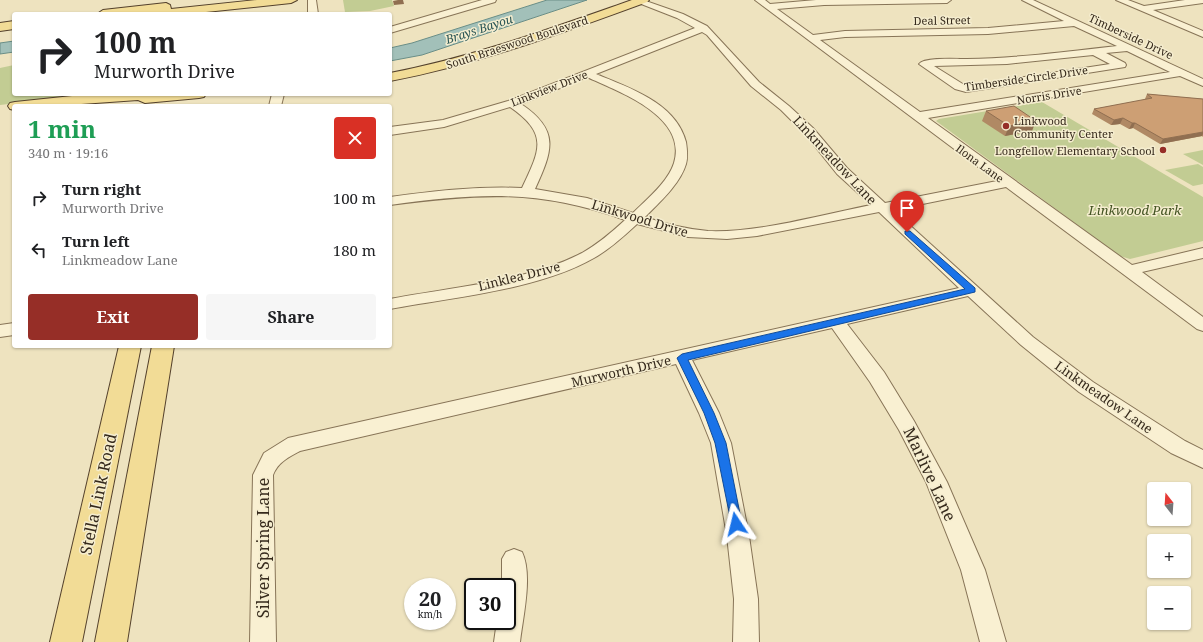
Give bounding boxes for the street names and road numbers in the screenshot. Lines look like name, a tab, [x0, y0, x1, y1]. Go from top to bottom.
street label: Timberside Drive	[1086, 10, 1176, 62]
street label: South Braeswood Boulevard	[444, 12, 590, 72]
street label: Deal Street	[913, 12, 971, 28]
street label: Timberside Circle Drive	[963, 62, 1089, 94]
street label: Linkview Drive	[509, 66, 590, 110]
street label: Norris Drive	[1016, 82, 1083, 108]
street label: Linkmeadow Lane	[789, 112, 881, 208]
street label: Ilona Lane	[953, 140, 1007, 186]
street label: Linkwood Drive	[590, 195, 691, 241]
street label: Linklea Drive	[476, 257, 562, 295]
street label: Murworth Drive	[569, 351, 673, 391]
street label: Linkmeadow Lane	[1051, 356, 1157, 438]
street label: Marlive Lane	[899, 423, 961, 525]
street label: Stella Link Road	[74, 431, 122, 557]
street label: Silver Spring Lane	[252, 478, 274, 618]

